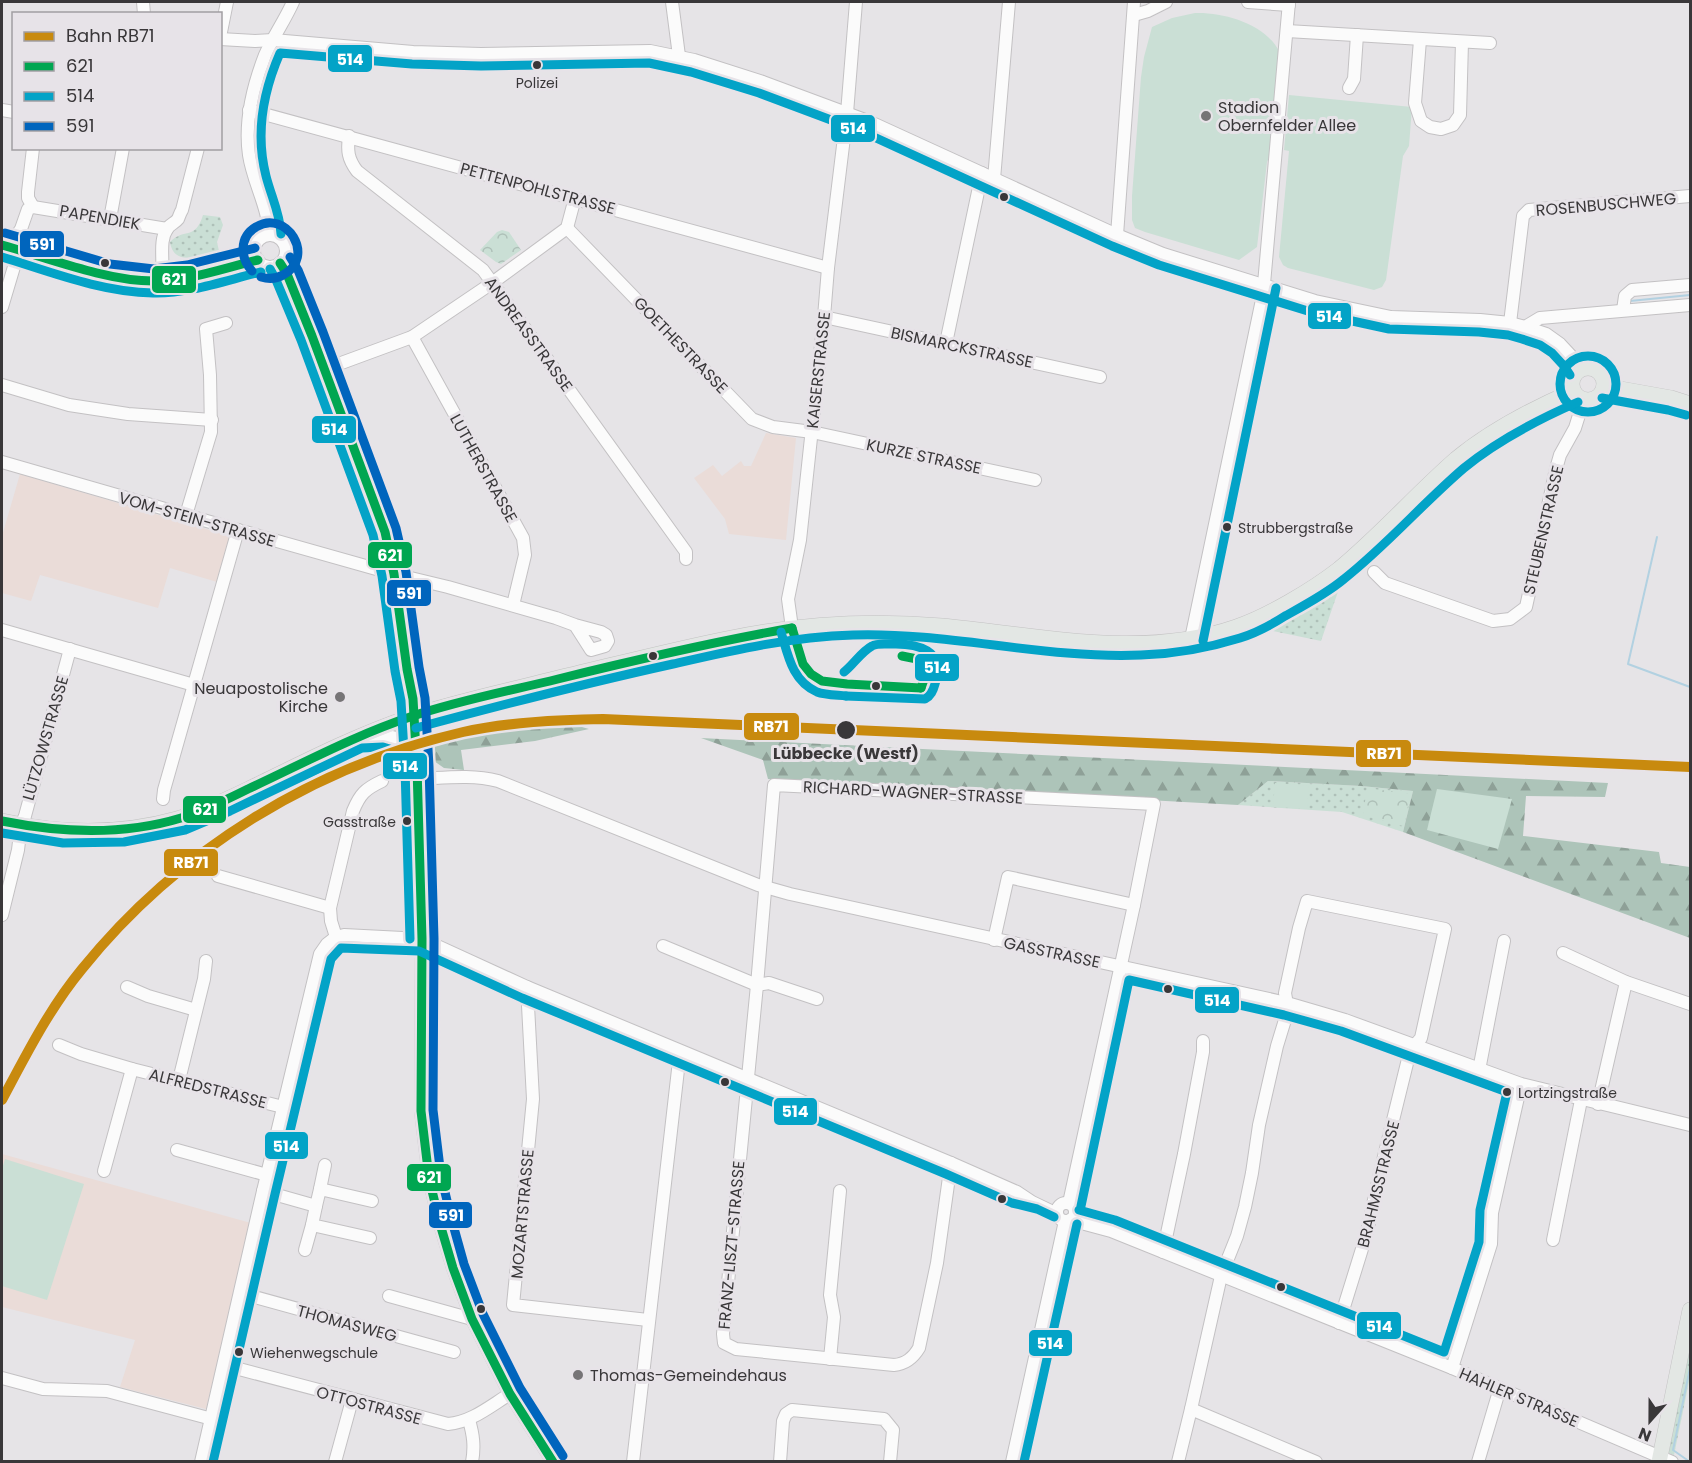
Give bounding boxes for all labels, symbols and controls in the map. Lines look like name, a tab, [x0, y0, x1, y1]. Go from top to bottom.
legend	[12, 12, 222, 150]
text: Bahn RB71	[66, 23, 155, 48]
line badge: 514	[327, 44, 373, 73]
text: 514	[336, 48, 364, 71]
text: 621	[66, 53, 94, 78]
marker: Polizei	[531, 59, 543, 71]
place label: Polizei	[516, 73, 558, 93]
text: 514	[66, 83, 94, 108]
place label: Stadion Obernfelder Allee	[1218, 96, 1356, 137]
marker: Stadion Obernfelder Allee	[1199, 109, 1213, 123]
text: 591	[66, 113, 94, 138]
line badge: 514	[830, 114, 876, 143]
text: 514	[839, 117, 867, 140]
street label: PETTENPOHLSTRASSE	[458, 157, 618, 220]
street label: ROSENBUSCHWEG	[1535, 187, 1677, 222]
unlabelled marker	[998, 191, 1010, 203]
street label: PAPENDIEK	[58, 199, 143, 236]
line badge: 591	[19, 230, 65, 258]
text: 591	[29, 233, 55, 256]
unlabelled marker	[99, 257, 111, 269]
line badge: 621	[151, 265, 197, 294]
text: 621	[161, 268, 187, 291]
street label: ANDREASSTRASSE	[479, 272, 578, 396]
street label: GOETHESTRASSE	[628, 292, 733, 399]
line badge: 514	[1307, 302, 1352, 330]
text: 514	[1315, 305, 1343, 328]
street label: KAISERSTRASSE	[801, 311, 836, 430]
street label: BISMARCKSTRASSE	[889, 321, 1035, 374]
street label: LUTHERSTRASSE	[444, 410, 523, 527]
line badge: 514	[311, 415, 357, 444]
text: 514	[320, 418, 348, 441]
street label: KURZE STRASSE	[864, 433, 983, 480]
street label: STEUBENSTRASSE	[1517, 463, 1570, 597]
street label: VOM-STEIN-STRASSE	[116, 486, 278, 553]
place label: Strubbergstraße	[1238, 518, 1353, 538]
marker: Strubbergstraße	[1221, 521, 1233, 533]
line badge: 621	[367, 541, 413, 569]
text: 621	[377, 544, 403, 567]
line badge: 591	[386, 579, 432, 607]
text: 591	[396, 582, 422, 605]
unlabelled marker	[647, 650, 659, 662]
line badge: 514	[914, 653, 960, 682]
text: 514	[923, 656, 951, 679]
street label: LÜTZOWSTRASSE	[17, 673, 74, 803]
place label: Neuapostolische Kirche	[194, 677, 328, 718]
unlabelled marker	[870, 680, 882, 692]
marker: Neuapostolische Kirche	[333, 690, 347, 704]
line badge: RB71	[743, 712, 800, 741]
text: RB71	[753, 715, 789, 738]
marker: Lübbecke (Westf)	[835, 719, 857, 741]
line badge: RB71	[1355, 739, 1412, 768]
place label: Lübbecke (Westf)	[773, 742, 919, 765]
text: RB71	[1366, 742, 1402, 765]
line badge: 514	[382, 752, 428, 780]
text: 514	[391, 755, 419, 778]
street label: RICHARD-WAGNER-STRASSE	[802, 775, 1023, 810]
line badge: 621	[182, 795, 227, 824]
text: 621	[192, 798, 218, 821]
place label: Gasstraße	[323, 812, 396, 832]
marker: Gasstraße	[401, 815, 413, 827]
line badge: RB71	[163, 848, 219, 877]
text: RB71	[173, 851, 209, 874]
street label: GASSTRASSE	[1001, 931, 1102, 974]
unlabelled marker	[1162, 983, 1174, 995]
line badge: 514	[1194, 986, 1240, 1014]
text: 514	[1203, 989, 1231, 1012]
street label: ALFREDSTRASSE	[147, 1063, 269, 1114]
unlabelled marker	[719, 1076, 731, 1088]
place label: Lortzingstraße	[1518, 1083, 1617, 1103]
marker: Lortzingstraße	[1501, 1086, 1513, 1098]
line badge: 514	[773, 1097, 818, 1126]
text: 514	[781, 1100, 809, 1123]
street label: BRAHMSSTRASSE	[1352, 1118, 1405, 1250]
line badge: 514	[264, 1131, 309, 1160]
text: 514	[272, 1135, 300, 1158]
street label: MOZARTSTRASSE	[505, 1148, 540, 1280]
street label: FRANZ-LISZT-STRASSE	[713, 1160, 750, 1330]
line badge: 621	[406, 1163, 452, 1192]
text: 621	[416, 1166, 442, 1189]
unlabelled marker	[996, 1193, 1008, 1205]
line badge: 591	[428, 1201, 473, 1229]
text: 591	[438, 1204, 464, 1227]
unlabelled marker	[1275, 1281, 1287, 1293]
street label: THOMASWEG	[294, 1299, 399, 1348]
unlabelled marker	[475, 1303, 487, 1315]
line badge: 514	[1356, 1311, 1402, 1340]
text: 514	[1365, 1315, 1393, 1338]
line badge: 514	[1028, 1329, 1073, 1357]
text: 514	[1036, 1332, 1064, 1355]
place label: Wiehenwegschule	[250, 1343, 378, 1363]
marker: Wiehenwegschule	[233, 1346, 245, 1358]
street label: HAHLER STRASSE	[1456, 1362, 1582, 1433]
place label: Thomas-Gemeindehaus	[590, 1364, 787, 1387]
marker: Thomas-Gemeindehaus	[571, 1368, 585, 1382]
street label: OTTOSTRASSE	[314, 1380, 424, 1431]
north arrow	[1620, 1391, 1680, 1451]
text: N	[1635, 1422, 1655, 1447]

